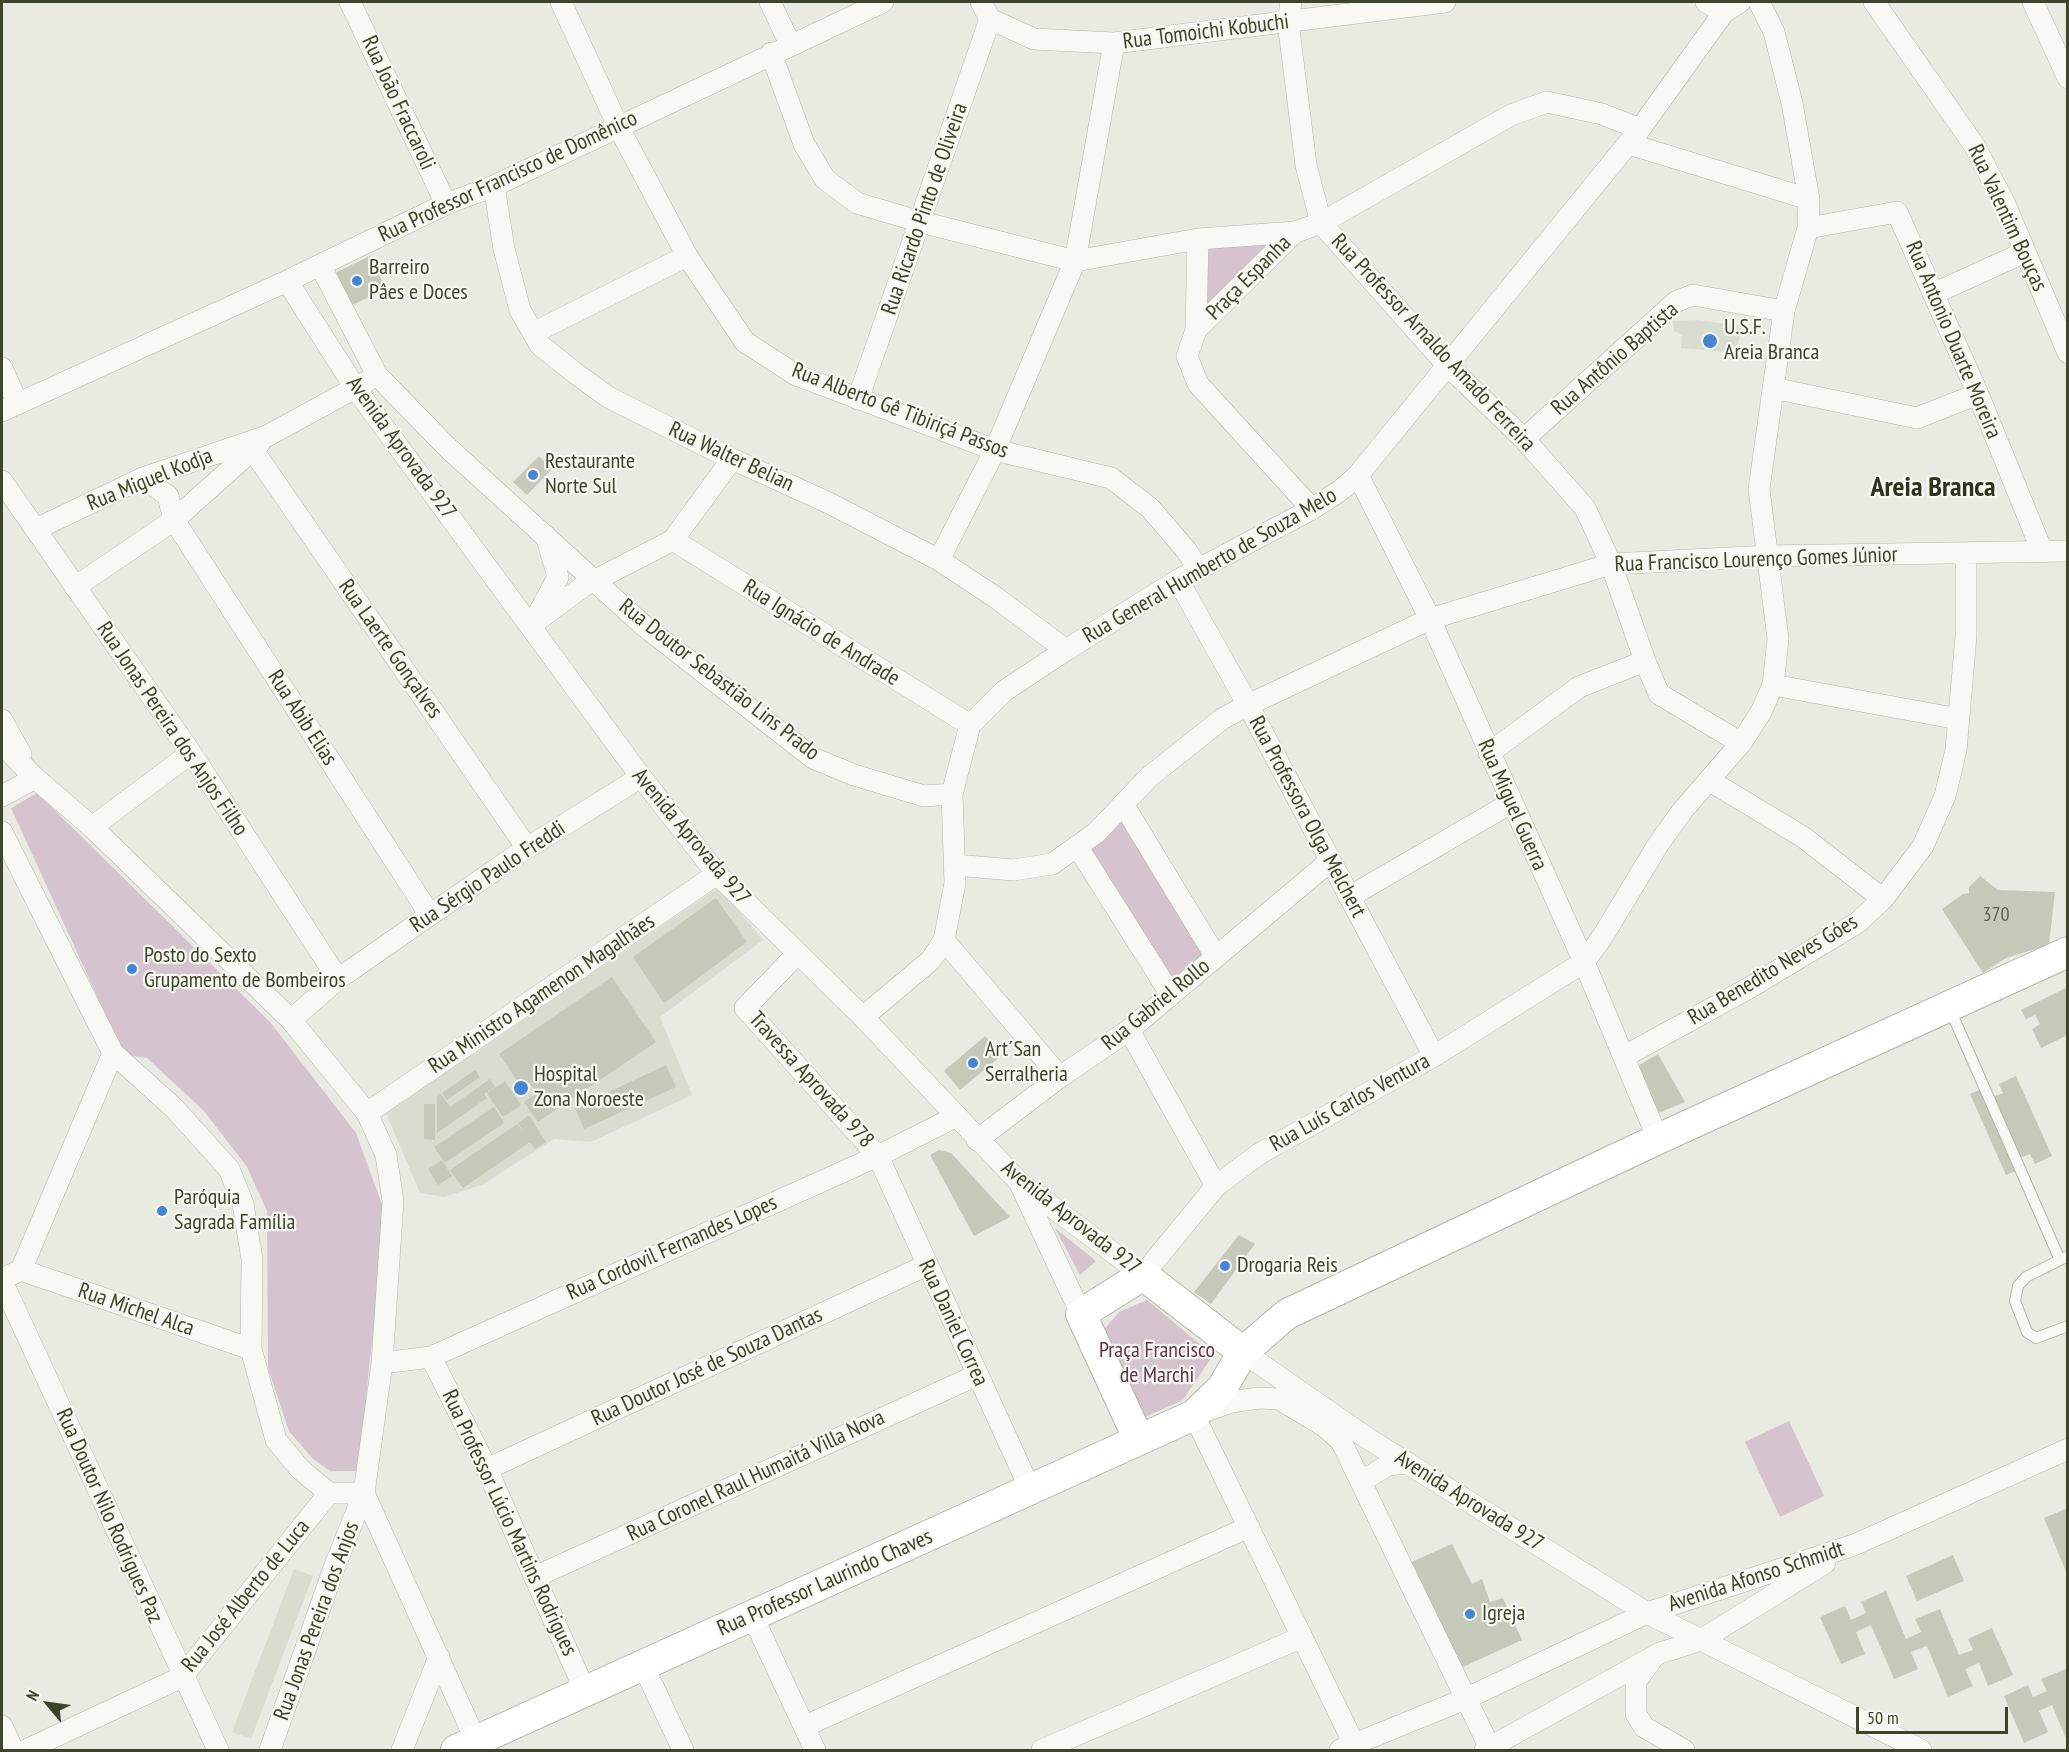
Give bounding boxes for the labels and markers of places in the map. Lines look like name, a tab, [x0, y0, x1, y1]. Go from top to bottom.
place label: Barreiro Pâes e Doces	[369, 255, 468, 306]
marker: Barreiro Pâes e Doces	[350, 274, 364, 288]
place label: U.S.F. Areia Branca	[1724, 315, 1819, 366]
marker: U.S.F. Areia Branca	[1701, 332, 1719, 350]
place label: Restaurante Norte Sul	[545, 449, 635, 500]
marker: Restaurante Norte Sul	[526, 468, 540, 482]
place label: Posto do Sexto Grupamento de Bombeiros	[144, 943, 346, 994]
marker: Posto do Sexto Grupamento de Bombeiros	[125, 962, 139, 976]
place label: Art´San Serralheria	[985, 1037, 1068, 1088]
marker: Art´San Serralheria	[966, 1056, 980, 1070]
place label: Hospital Zona Noroeste	[534, 1062, 644, 1114]
marker: Hospital Zona Noroeste	[512, 1079, 530, 1097]
place label: Paróquia Sagrada Família	[174, 1185, 295, 1236]
marker: Paróquia Sagrada Família	[155, 1204, 169, 1218]
place label: Drogaria Reis	[1237, 1253, 1338, 1279]
marker: Drogaria Reis	[1218, 1259, 1232, 1273]
place label: Igreja	[1482, 1601, 1525, 1627]
marker: Igreja	[1463, 1607, 1477, 1621]

